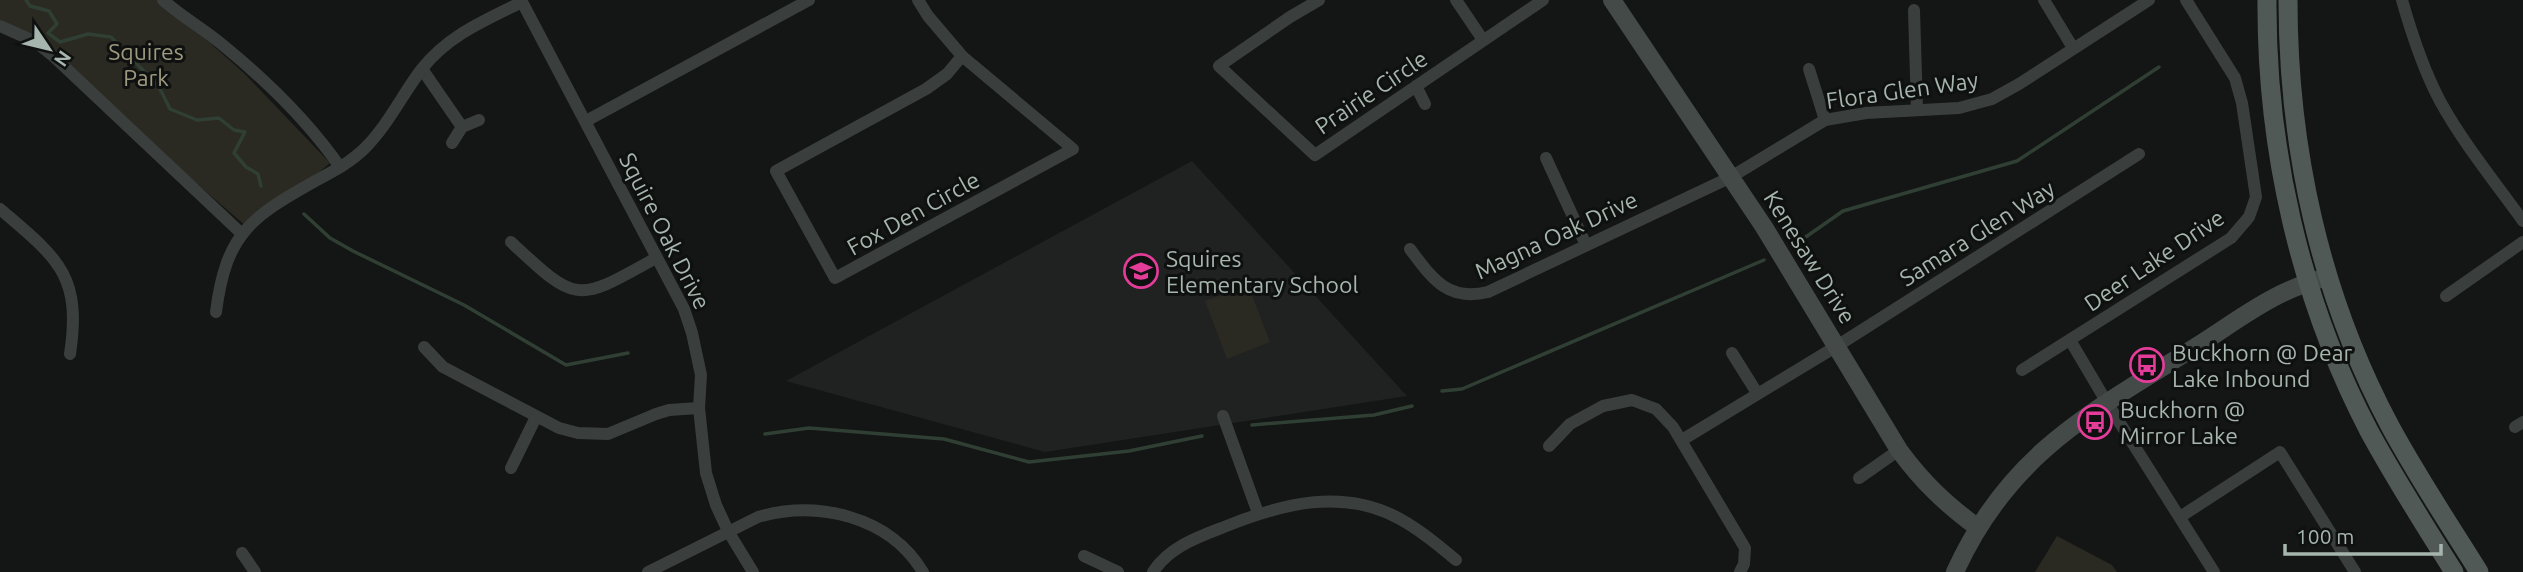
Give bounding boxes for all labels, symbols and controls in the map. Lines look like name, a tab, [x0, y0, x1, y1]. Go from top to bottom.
north arrow	[14, 14, 84, 84]
park label: Squires Park	[108, 39, 184, 90]
street label: Prairie Circle	[1310, 45, 1432, 139]
text: N	[50, 47, 76, 71]
street label: Flora Glen Way	[1824, 67, 1980, 113]
street label: Squire Oak Drive	[615, 149, 715, 313]
street label: Fox Den Circle	[843, 166, 983, 260]
street label: Samara Glen Way	[1895, 175, 2059, 291]
street label: Magna Oak Drive	[1471, 186, 1641, 284]
street label: Kenesaw Drive	[1759, 186, 1861, 328]
street label: Deer Lake Drive	[2080, 204, 2228, 316]
place label: Squires Elementary School	[1166, 246, 1359, 297]
school or university icon: Squires Elementary School	[1122, 252, 1160, 290]
place label: Buckhorn @ Dear Lake Inbound	[2172, 340, 2352, 391]
bus stop icon: Buckhorn @ Dear Lake Inbound	[2128, 346, 2166, 384]
place label: Buckhorn @ Mirror Lake	[2120, 397, 2245, 448]
bus stop icon: Buckhorn @ Mirror Lake	[2076, 403, 2114, 441]
scale bar	[2285, 512, 2441, 556]
text: 100 m	[2296, 524, 2354, 548]

